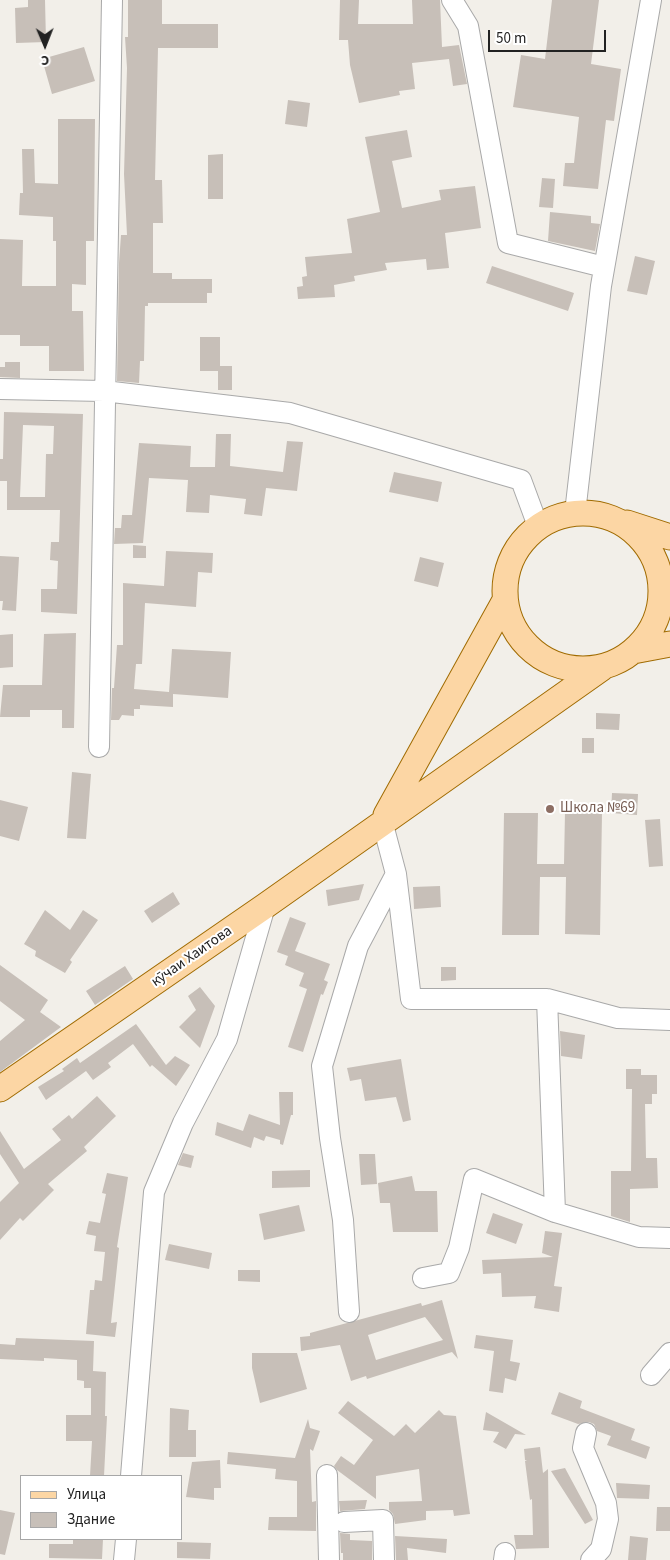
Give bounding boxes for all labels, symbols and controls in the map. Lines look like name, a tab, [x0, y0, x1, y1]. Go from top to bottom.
north arrow	[20, 20, 70, 70]
scale bar	[490, 20, 608, 52]
text: 50 m	[496, 28, 526, 49]
text: С	[41, 50, 50, 70]
place label: Школа №69	[560, 800, 635, 818]
marker: Школа №69	[544, 803, 556, 815]
street label: кӯчаи Хаитова	[148, 923, 236, 991]
legend	[20, 1475, 182, 1540]
text: Улица	[67, 1484, 106, 1505]
text: Здание	[67, 1509, 115, 1530]

